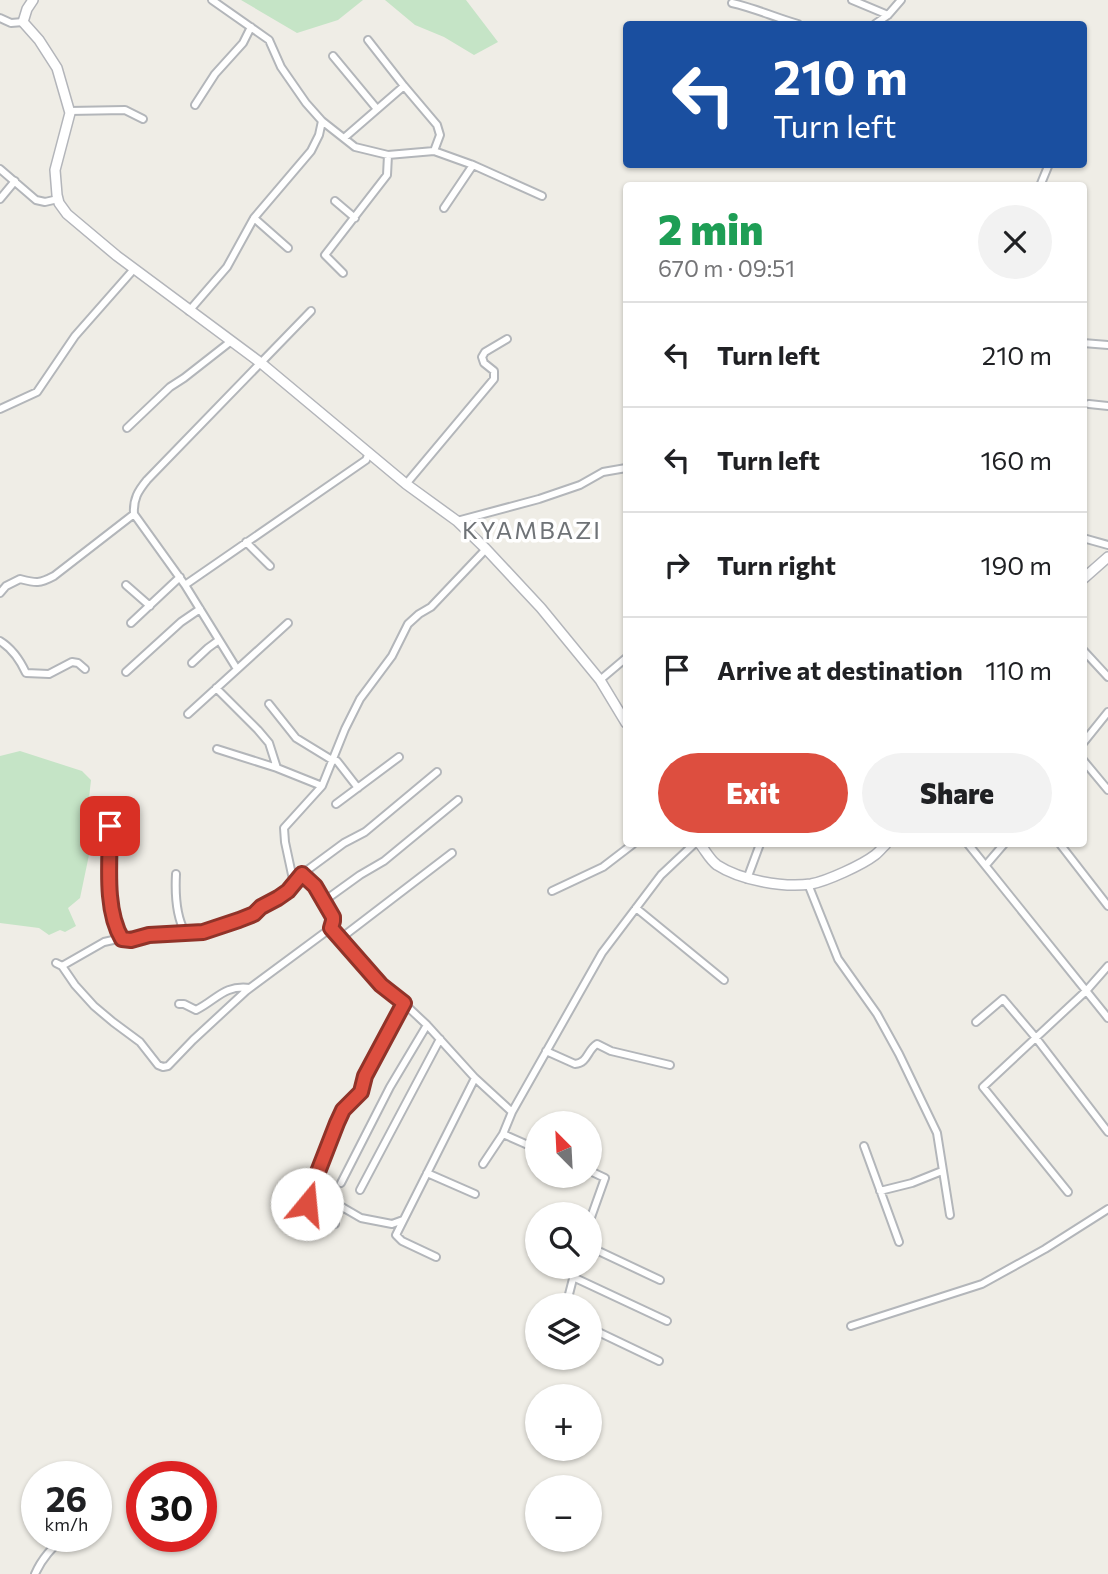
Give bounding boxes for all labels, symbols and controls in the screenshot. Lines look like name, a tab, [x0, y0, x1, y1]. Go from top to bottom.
text: 210 m	[773, 45, 908, 105]
icon: left	[658, 49, 749, 140]
text: Turn left	[773, 105, 897, 145]
text: 2 min	[658, 202, 764, 254]
button: close	[978, 205, 1052, 279]
text: 670 m · 09:51	[658, 254, 795, 282]
icon: left	[658, 336, 696, 374]
text: Turn left	[717, 339, 820, 370]
text: 210 m	[982, 339, 1052, 370]
icon: left	[658, 441, 696, 479]
text: Turn left	[717, 444, 820, 475]
text: 160 m	[980, 444, 1052, 475]
district label: KYAMBAZI	[462, 515, 602, 544]
icon: right	[658, 546, 696, 584]
text: Turn right	[717, 549, 836, 580]
text: 190 m	[980, 549, 1052, 580]
icon: arrive	[658, 651, 696, 689]
text: Arrive at destination	[717, 654, 963, 685]
text: 110 m	[985, 654, 1052, 685]
button: Exit	[658, 753, 848, 833]
button: Share	[862, 753, 1052, 833]
pin	[80, 796, 140, 856]
icon: arrive	[91, 807, 129, 845]
north arrow	[525, 1111, 602, 1188]
map controls	[525, 1111, 602, 1552]
position arrow	[270, 1167, 344, 1241]
button: search	[525, 1202, 602, 1279]
button: layers	[525, 1293, 602, 1370]
button: +	[525, 1384, 602, 1461]
speed limit sign: 30	[126, 1461, 217, 1552]
button: −	[525, 1475, 602, 1552]
text: 26	[46, 1476, 87, 1519]
text: km/h	[45, 1513, 88, 1535]

